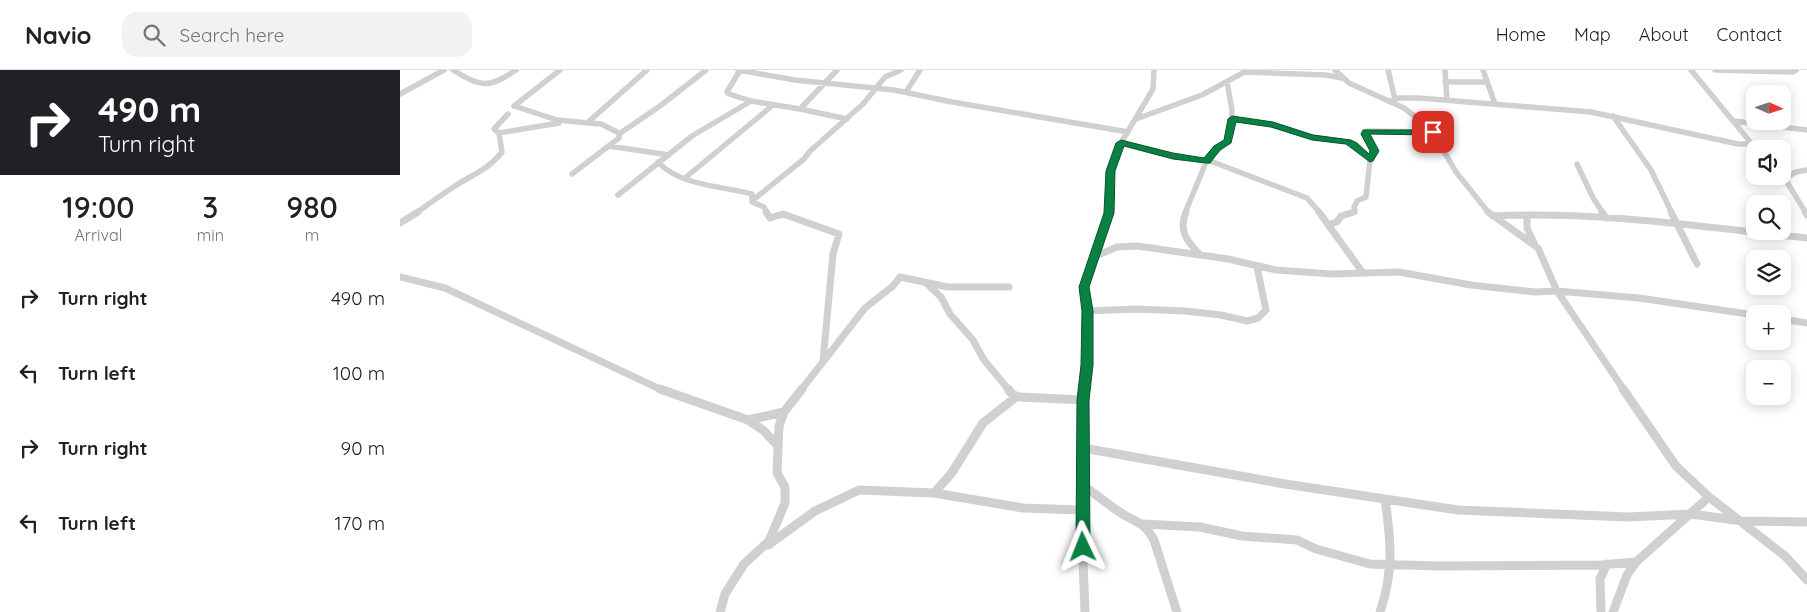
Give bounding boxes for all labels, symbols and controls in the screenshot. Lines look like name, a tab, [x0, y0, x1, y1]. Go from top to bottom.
search box	[122, 12, 472, 57]
text: Navio	[25, 20, 92, 50]
icon: search	[140, 21, 168, 49]
text: Search here	[180, 23, 284, 47]
text: Home	[1496, 23, 1546, 46]
text: Map	[1574, 23, 1611, 46]
text: About	[1639, 23, 1689, 46]
text: Contact	[1717, 23, 1782, 46]
north arrow	[1746, 85, 1791, 130]
map controls	[1746, 85, 1791, 405]
text: 490 m	[98, 87, 201, 131]
icon: right	[15, 90, 80, 155]
pin	[1412, 111, 1454, 153]
icon: arrive	[1419, 118, 1447, 146]
text: Turn right	[98, 130, 195, 158]
button: sound	[1746, 140, 1791, 185]
text: 19:00	[62, 188, 134, 226]
text: 3	[202, 188, 218, 226]
text: 980	[286, 188, 338, 226]
button: search	[1746, 195, 1791, 240]
text: Arrival	[74, 225, 122, 245]
text: min	[197, 225, 224, 245]
text: m	[305, 225, 319, 245]
button: layers	[1746, 250, 1791, 295]
icon: right	[15, 284, 43, 312]
text: Turn right	[58, 286, 147, 310]
text: 490 m	[331, 286, 385, 310]
button: +	[1746, 305, 1791, 350]
icon: left	[15, 359, 43, 387]
button: −	[1746, 360, 1791, 405]
text: Turn left	[58, 361, 136, 385]
text: 100 m	[333, 361, 385, 385]
icon: right	[15, 434, 43, 462]
text: Turn right	[58, 436, 147, 460]
text: 90 m	[341, 436, 385, 460]
icon: left	[15, 509, 43, 537]
text: Turn left	[58, 511, 136, 535]
text: 170 m	[334, 511, 385, 535]
position arrow	[1056, 520, 1108, 572]

